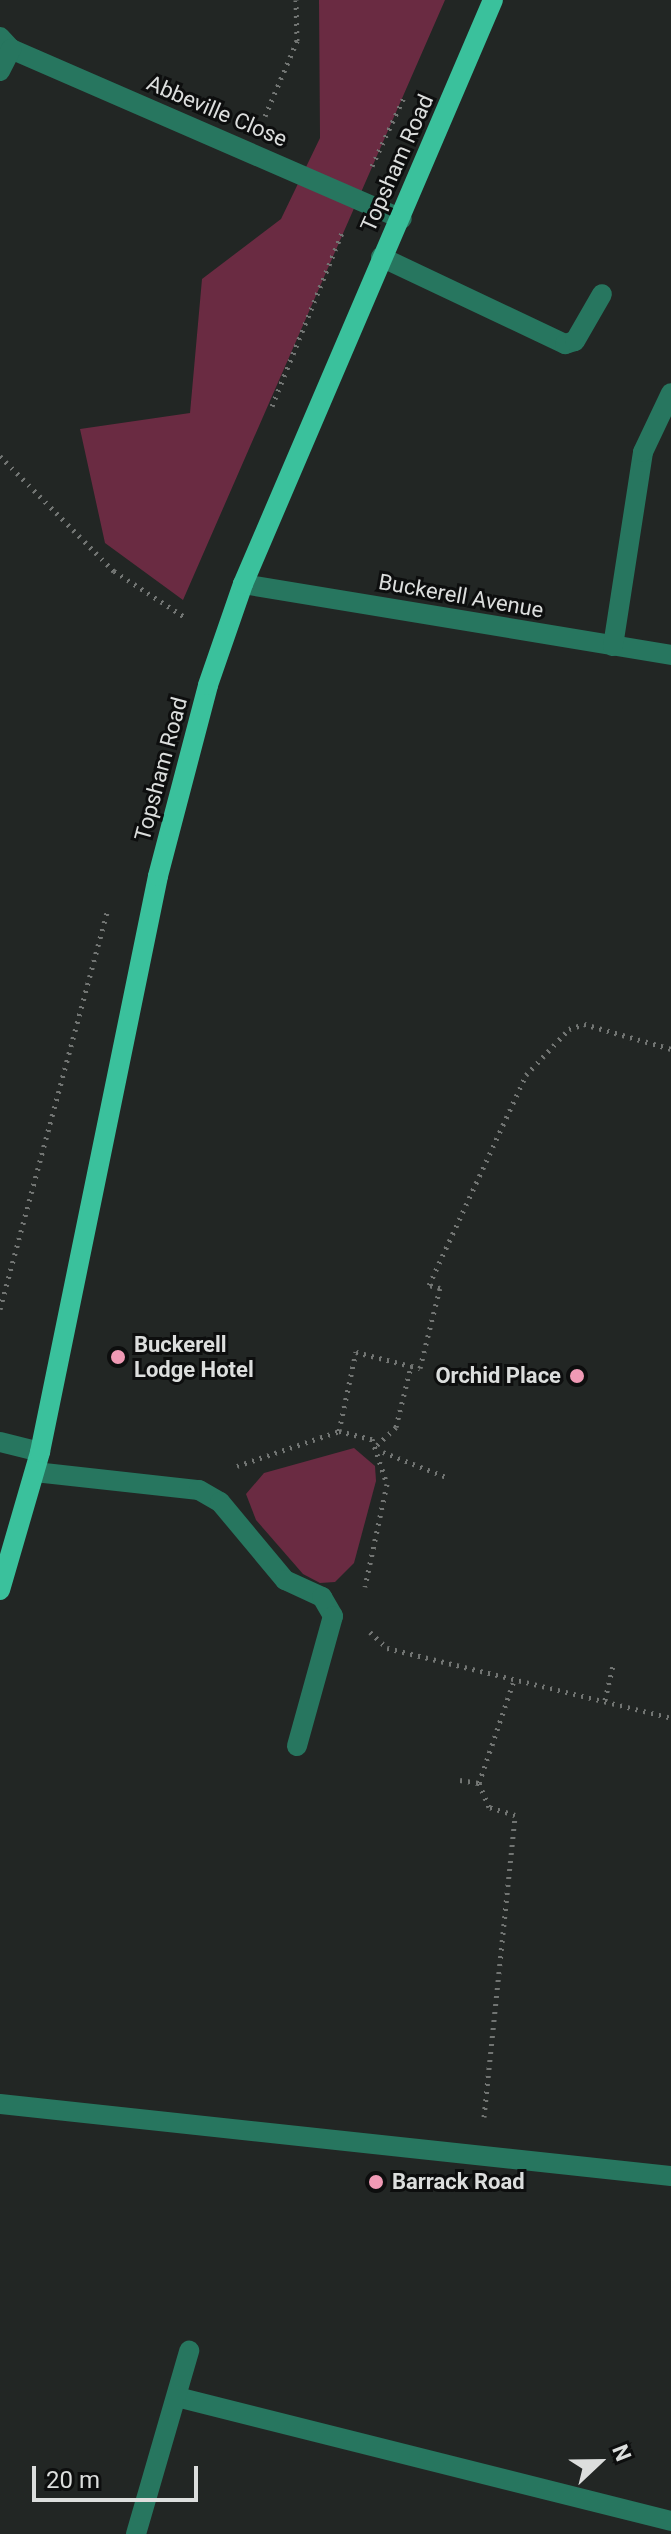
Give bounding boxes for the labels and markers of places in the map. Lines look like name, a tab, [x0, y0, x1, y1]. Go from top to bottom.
place label: Buckerell Lodge Hotel	[134, 1331, 254, 1382]
marker: Buckerell Lodge Hotel	[109, 1348, 127, 1366]
place label: Orchid Place	[435, 1363, 561, 1389]
marker: Orchid Place	[568, 1367, 586, 1385]
place label: Barrack Road	[392, 2169, 525, 2195]
marker: Barrack Road	[367, 2173, 385, 2191]

